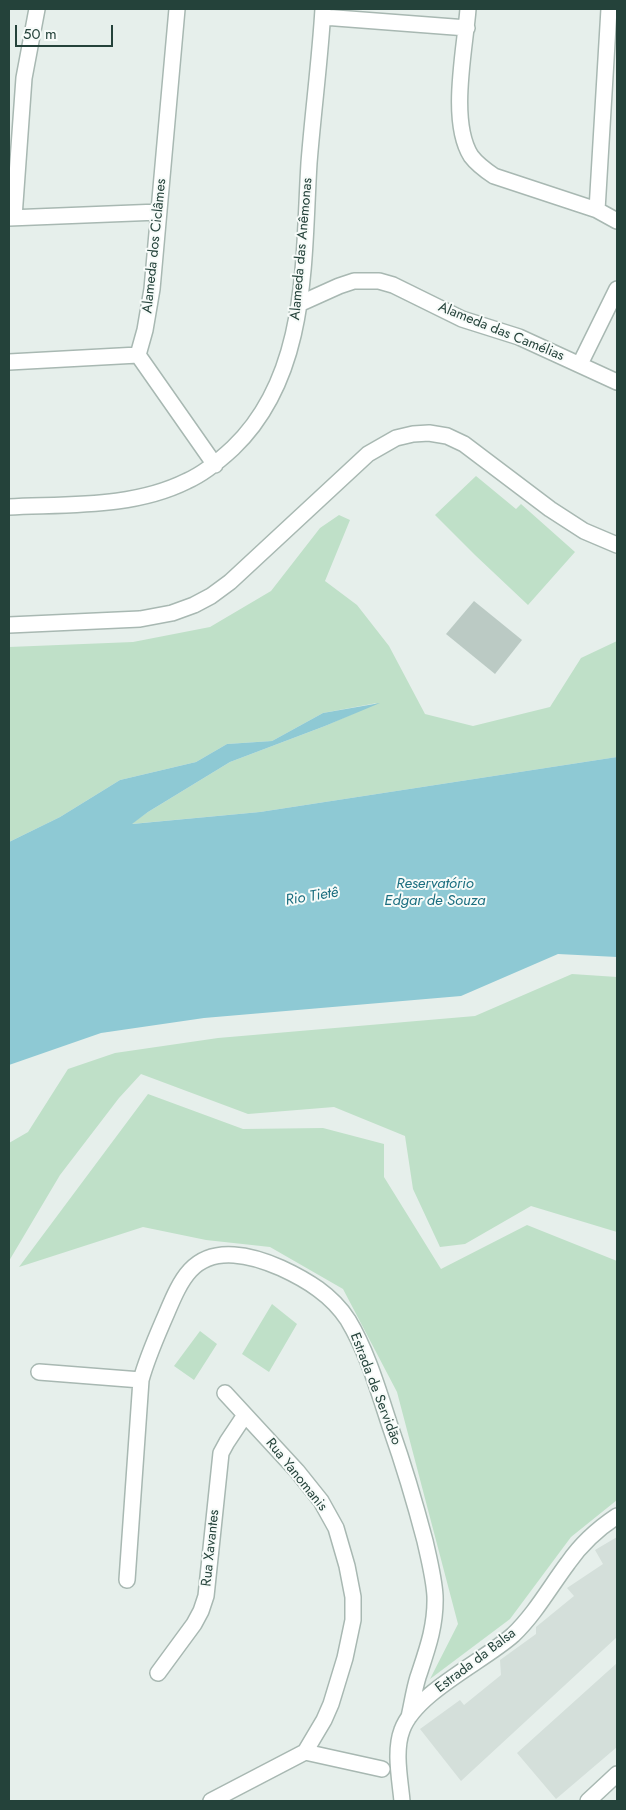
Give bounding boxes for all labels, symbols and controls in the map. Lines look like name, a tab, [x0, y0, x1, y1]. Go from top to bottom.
scale bar	[18, 15, 115, 47]
text: 50 m	[23, 23, 57, 45]
street label: Alameda das Anêmonas	[287, 177, 317, 321]
street label: Alameda dos Ciclâmes	[140, 178, 170, 314]
street label: Alameda das Camélias	[436, 299, 566, 365]
water label: Reservatório Edgar de Souza	[384, 875, 486, 910]
water label: Rio Tietê	[284, 884, 340, 910]
street label: Estrada de Servidão	[346, 1331, 404, 1447]
street label: Rua Yanomanis	[262, 1435, 330, 1515]
street label: Rua Xavantes	[199, 1509, 223, 1587]
street label: Estrada da Balsa	[433, 1625, 519, 1697]

